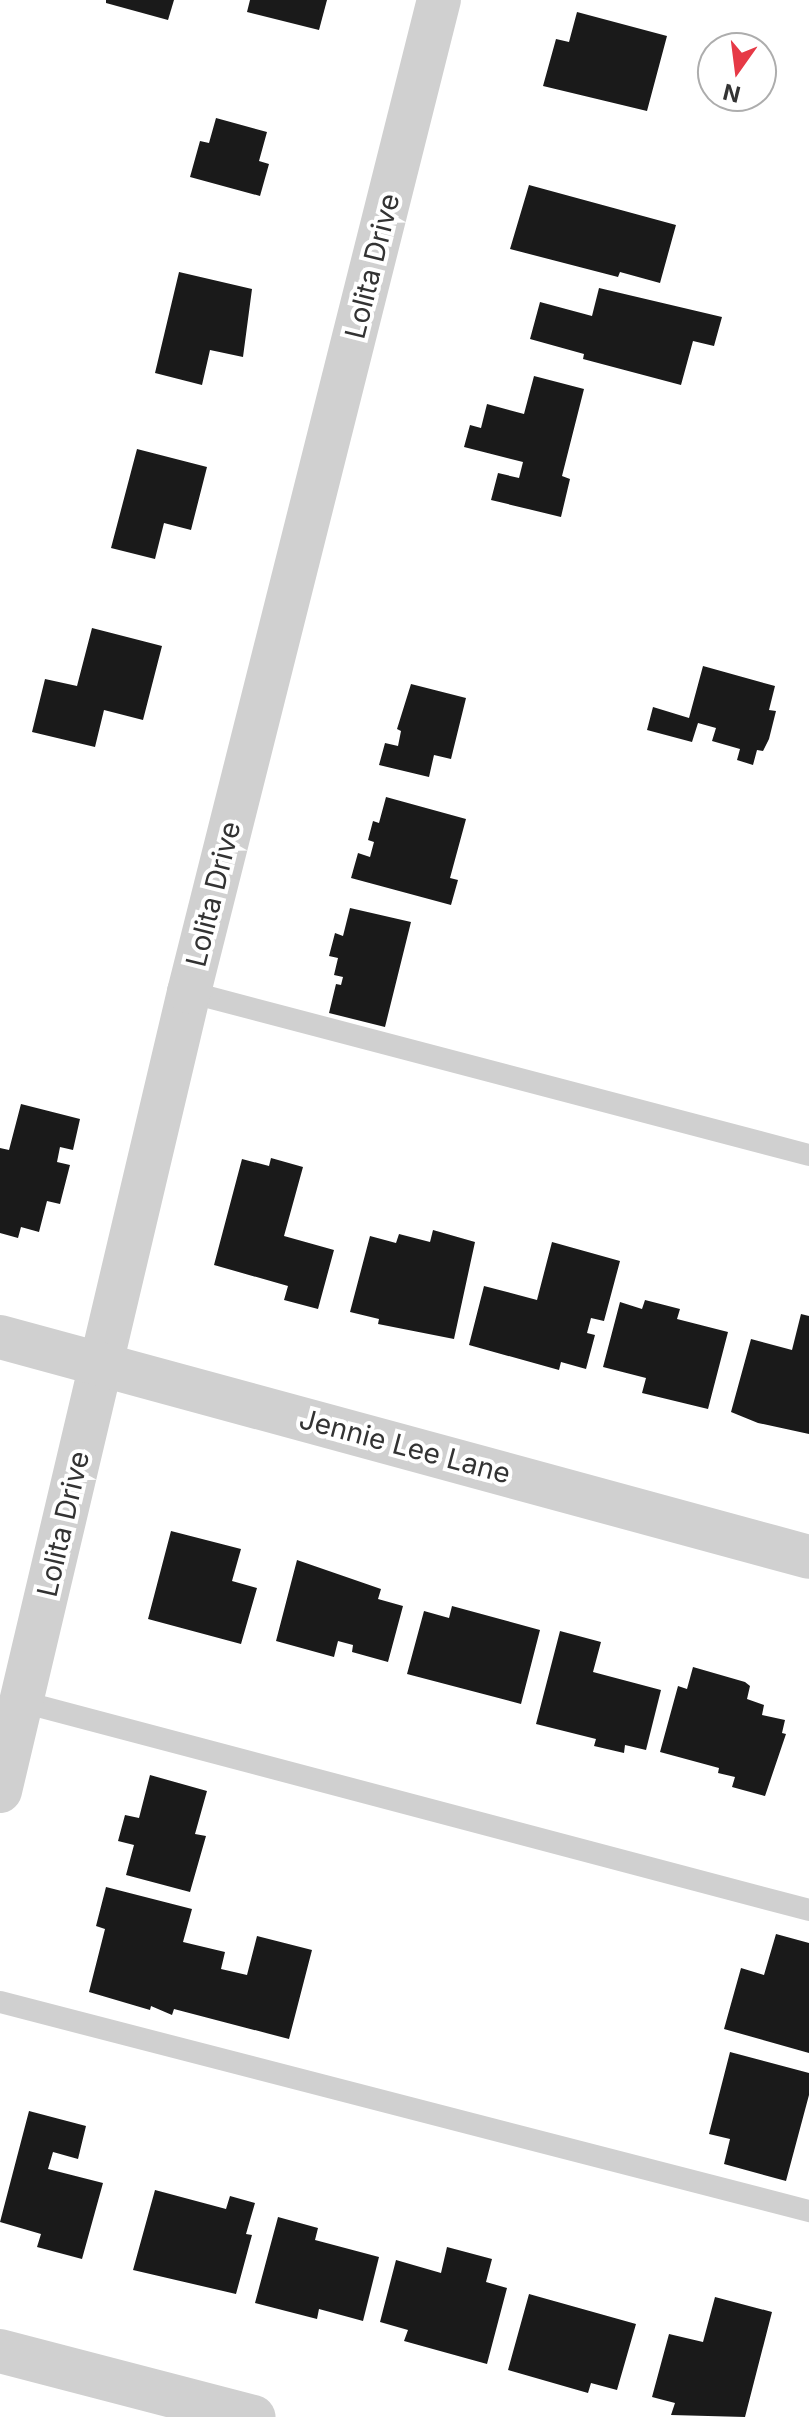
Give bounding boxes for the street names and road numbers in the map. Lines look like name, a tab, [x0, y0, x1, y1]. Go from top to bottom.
street label: Lolita Drive	[338, 190, 406, 342]
street label: Lolita Drive	[179, 818, 247, 970]
street label: Jennie Lee Lane	[296, 1402, 514, 1490]
street label: Lolita Drive	[30, 1448, 96, 1600]

